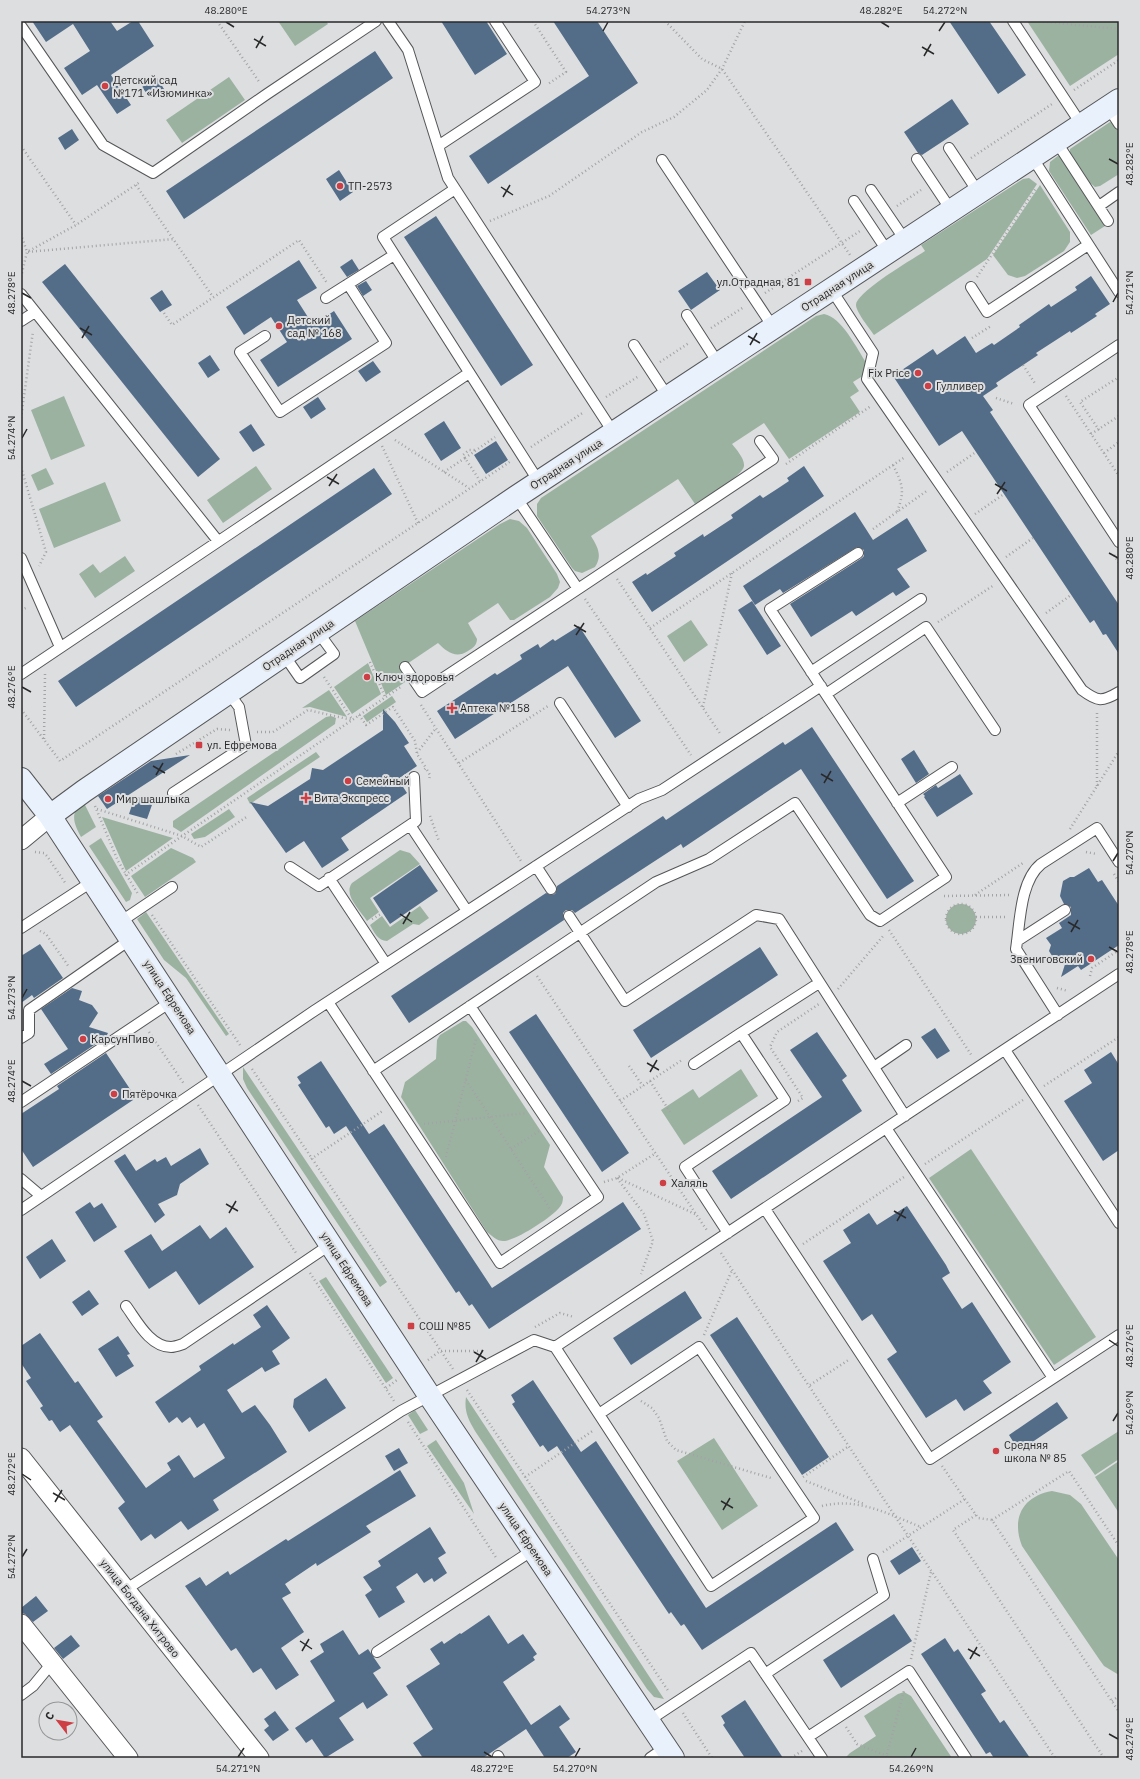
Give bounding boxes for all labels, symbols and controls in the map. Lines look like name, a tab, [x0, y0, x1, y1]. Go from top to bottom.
text: 48.280°E	[204, 4, 248, 17]
text: 54.273°N	[586, 4, 630, 17]
text: 48.282°E	[859, 4, 903, 17]
text: 54.272°N	[923, 4, 967, 17]
place label: Детский сад №171 «Изюминка»	[113, 73, 213, 100]
marker: Детский сад №171 «Изюминка»	[100, 81, 110, 91]
text: 48.282°E	[1123, 142, 1136, 186]
place label: ТП-2573	[348, 179, 393, 193]
marker: ТП-2573	[335, 181, 345, 191]
street label: Отрадная улица	[798, 257, 876, 315]
text: 48.278°E	[5, 271, 18, 315]
text: 54.271°N	[1123, 271, 1136, 315]
place label: ул.Отрадная, 81	[717, 275, 800, 289]
marker: ул.Отрадная, 81	[803, 277, 813, 287]
place label: Детский сад № 168	[287, 313, 342, 340]
marker: Детский сад № 168	[274, 321, 284, 331]
place label: Fix Price	[868, 366, 910, 380]
marker: Fix Price	[913, 368, 923, 378]
place label: Гулливер	[936, 379, 984, 393]
marker: Гулливер	[923, 381, 933, 391]
text: 54.274°N	[5, 416, 18, 460]
street label: Отрадная улица	[527, 435, 605, 493]
text: 48.280°E	[1123, 536, 1136, 580]
street label: Отрадная улица	[260, 616, 337, 674]
text: 48.276°E	[5, 665, 18, 709]
place label: Ключ здоровья	[375, 670, 454, 684]
marker: Ключ здоровья	[362, 672, 372, 682]
place label: Аптека №158	[460, 701, 530, 715]
marker: Аптека №158	[447, 703, 457, 713]
place label: ул. Ефремова	[207, 738, 277, 752]
marker: ул. Ефремова	[194, 740, 204, 750]
place label: Семейный	[356, 774, 410, 788]
marker: Семейный	[343, 776, 353, 786]
place label: Вита Экспресс	[314, 791, 390, 805]
place label: Мир шашлыка	[116, 792, 190, 806]
marker: Вита Экспресс	[301, 793, 311, 803]
marker: Мир шашлыка	[103, 794, 113, 804]
text: 54.270°N	[1123, 831, 1136, 875]
text: 48.278°E	[1123, 930, 1136, 974]
place label: Звениговский	[1010, 952, 1083, 966]
marker: Звениговский	[1086, 954, 1096, 964]
street label: улица Ефремова	[141, 957, 199, 1037]
text: 54.273°N	[5, 976, 18, 1020]
place label: КарсунПиво	[91, 1032, 154, 1046]
marker: КарсунПиво	[78, 1034, 88, 1044]
text: 48.274°E	[5, 1059, 18, 1103]
place label: Пятёрочка	[122, 1087, 177, 1101]
marker: Пятёрочка	[109, 1089, 119, 1099]
place label: Халяль	[671, 1176, 708, 1190]
marker: Халяль	[658, 1178, 668, 1188]
street label: улица Ефремова	[318, 1229, 376, 1309]
place label: СОШ №85	[419, 1319, 471, 1333]
marker: СОШ №85	[406, 1321, 416, 1331]
text: 48.276°E	[1123, 1324, 1136, 1368]
text: 54.269°N	[1123, 1391, 1136, 1435]
place label: Средняя школа № 85	[1004, 1438, 1067, 1465]
marker: Средняя школа № 85	[991, 1446, 1001, 1456]
text: 48.272°E	[5, 1452, 18, 1496]
street label: улица Ефремова	[496, 1499, 556, 1579]
text: 54.272°N	[5, 1535, 18, 1579]
street label: улица Богдана Хитрово	[97, 1556, 183, 1660]
north arrow	[38, 1701, 78, 1741]
text: С	[42, 1709, 57, 1723]
text: 48.274°E	[1123, 1717, 1136, 1761]
text: 54.271°N	[216, 1762, 260, 1775]
text: 48.272°E	[470, 1762, 514, 1775]
text: 54.270°N	[553, 1762, 597, 1775]
text: 54.269°N	[889, 1762, 933, 1775]

